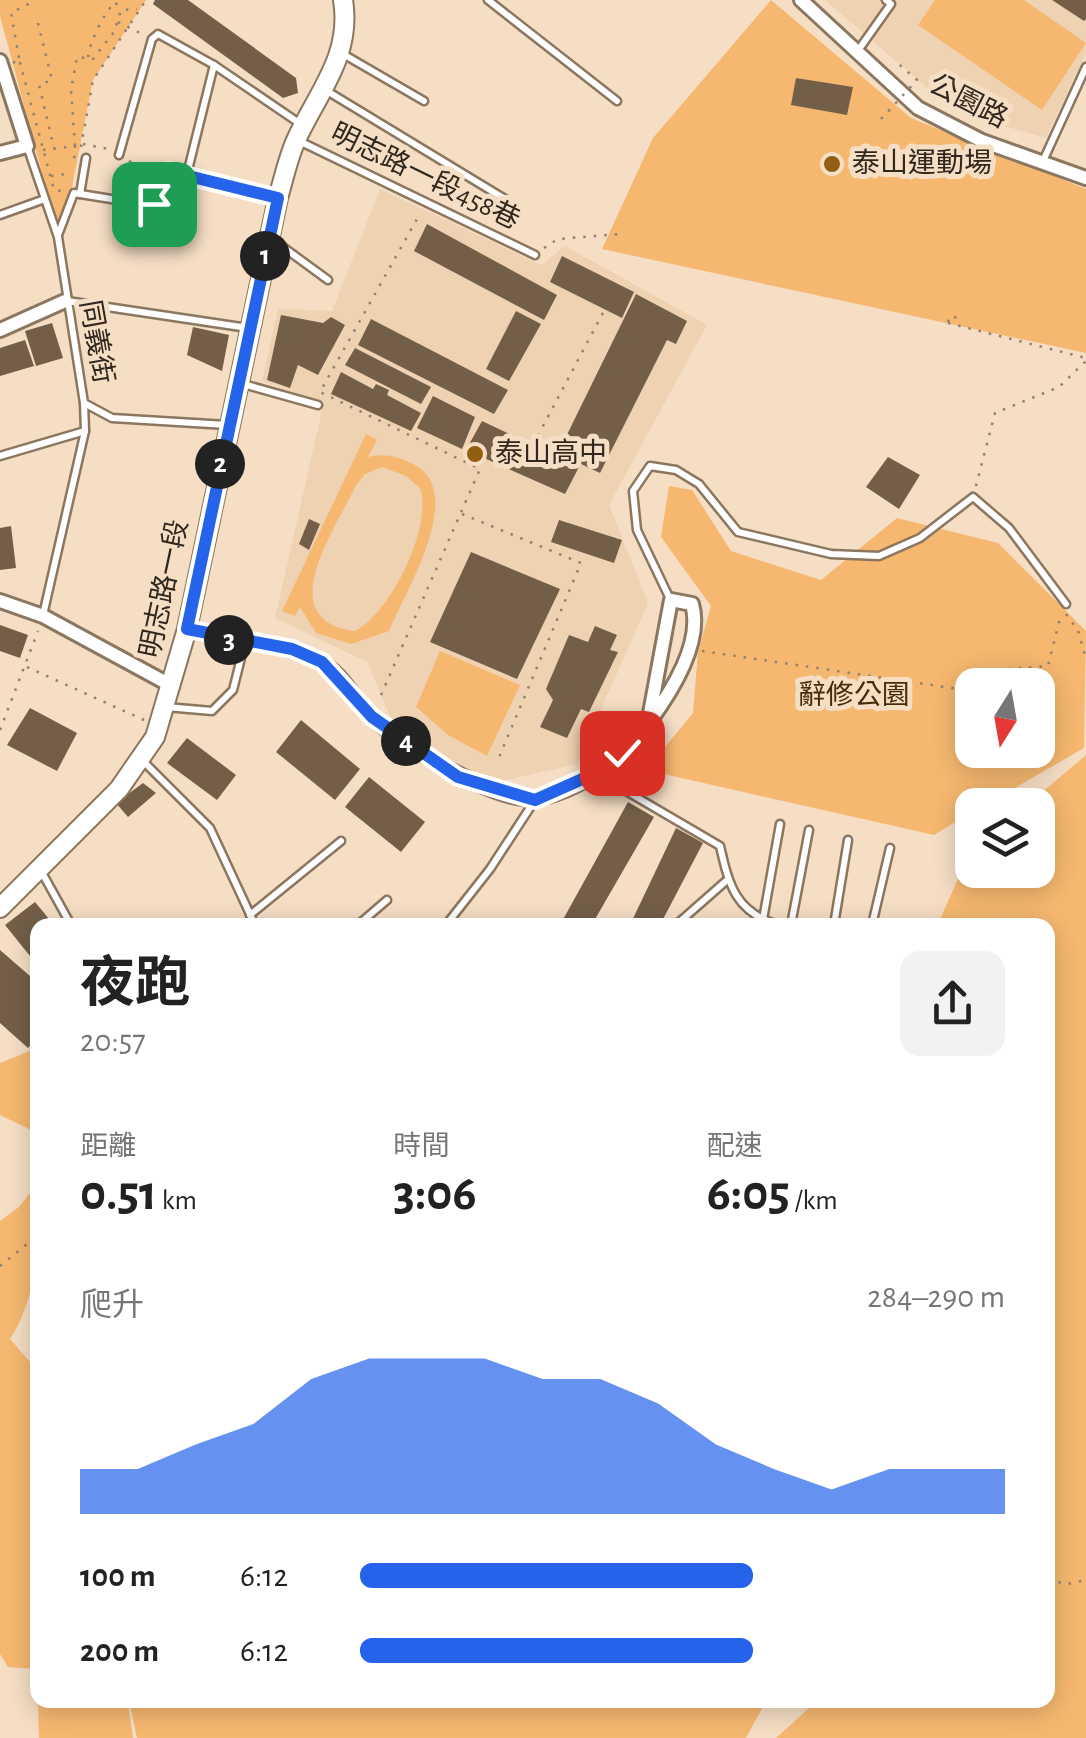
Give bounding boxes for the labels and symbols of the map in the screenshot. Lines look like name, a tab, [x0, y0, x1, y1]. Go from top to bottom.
street label: 公園路	[924, 69, 1013, 134]
street label: 明志路一段458巷	[326, 117, 525, 235]
place label: 泰山運動場	[852, 148, 992, 178]
marker: 泰山運動場	[821, 153, 843, 175]
pin	[112, 162, 197, 247]
pin: 1	[240, 231, 290, 281]
street label: 同義街	[75, 298, 119, 386]
place label: 泰山高中	[495, 438, 607, 468]
pin: 2	[195, 439, 245, 489]
marker: 泰山高中	[464, 443, 486, 465]
street label: 明志路一段	[135, 517, 193, 660]
pin: 3	[204, 615, 254, 665]
north arrow	[955, 668, 1055, 768]
park label: 辭修公園	[798, 680, 910, 710]
pin	[580, 711, 665, 796]
pin: 4	[381, 716, 431, 766]

